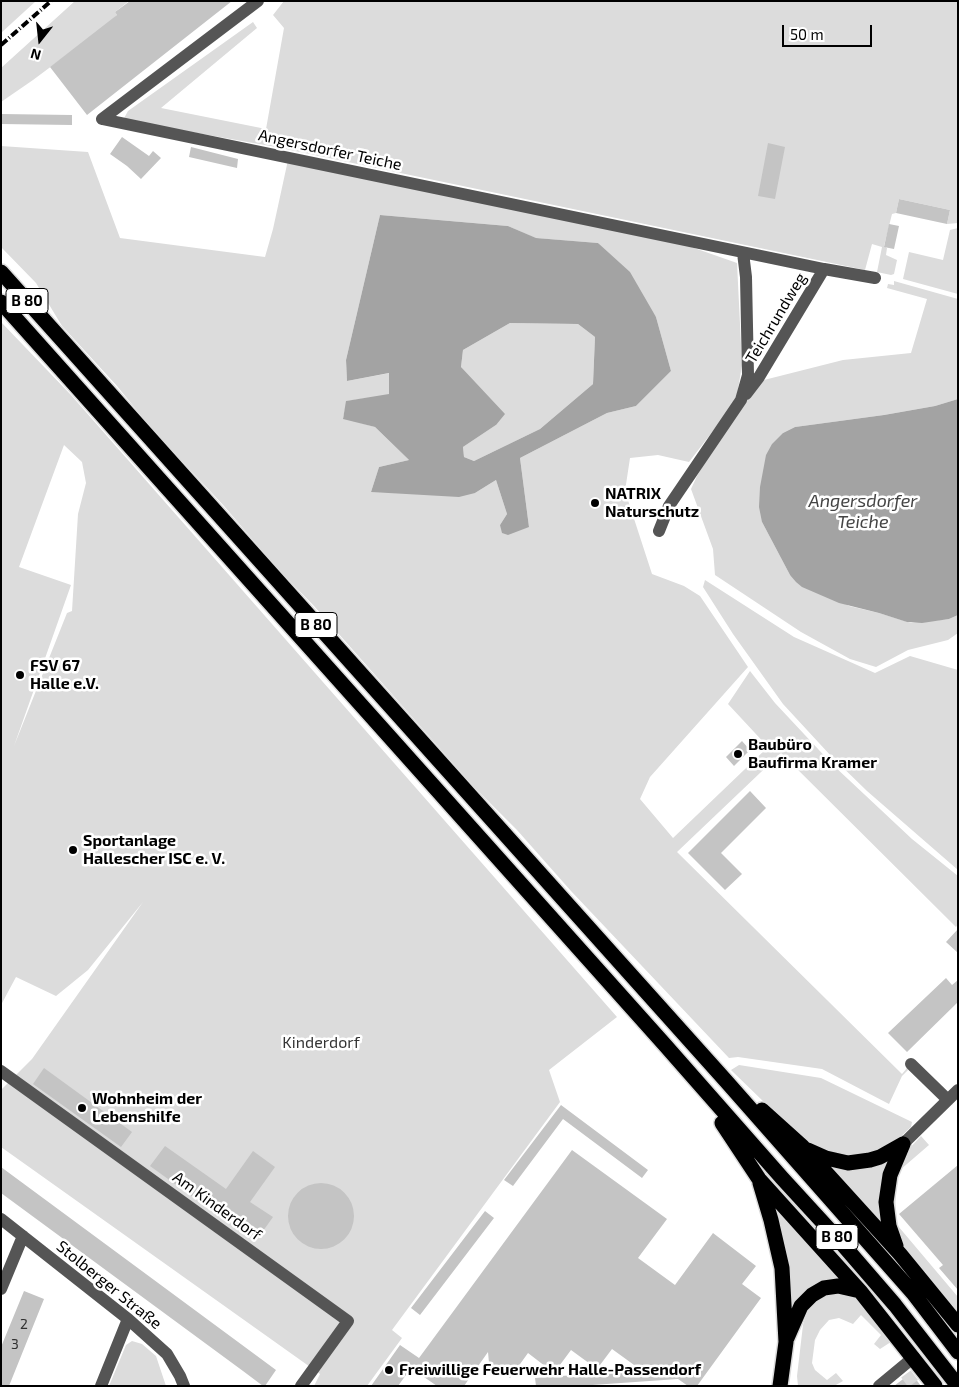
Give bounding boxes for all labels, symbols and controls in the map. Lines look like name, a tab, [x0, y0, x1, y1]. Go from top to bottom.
north arrow	[15, 15, 65, 65]
scale bar	[784, 15, 874, 47]
text: 50 m	[790, 25, 824, 43]
text: N	[29, 45, 43, 64]
street label: Angersdorfer Teiche	[256, 125, 404, 175]
street label: Teichrundweg	[742, 269, 810, 367]
road number: B 80	[6, 288, 48, 314]
place label: NATRIX Naturschutz	[605, 484, 699, 522]
water label: Angersdorfer Teiche	[808, 490, 918, 532]
marker: NATRIX Naturschutz	[589, 497, 601, 509]
road number: B 80	[295, 612, 337, 638]
place label: FSV 67 Halle e.V.	[30, 656, 99, 694]
marker: FSV 67 Halle e.V.	[14, 669, 26, 681]
place label: Baubüro Baufirma Kramer	[748, 735, 877, 773]
marker: Baubüro Baufirma Kramer	[732, 748, 744, 760]
place label: Sportanlage Hallescher ISC e. V.	[83, 831, 225, 869]
marker: Sportanlage Hallescher ISC e. V.	[67, 844, 79, 856]
park label: Kinderdorf	[282, 1033, 360, 1053]
place label: Wohnheim der Lebenshilfe	[92, 1089, 202, 1127]
marker: Wohnheim der Lebenshilfe	[76, 1102, 88, 1114]
street label: Am Kinderdorf	[169, 1167, 265, 1245]
road number: B 80	[816, 1224, 858, 1250]
street label: Stolberger Straße	[52, 1237, 166, 1333]
house number: 2	[20, 1316, 28, 1332]
house number: 3	[11, 1336, 19, 1352]
place label: Freiwillige Feuerwehr Halle-Passendorf	[399, 1360, 701, 1380]
marker: Freiwillige Feuerwehr Halle-Passendorf	[383, 1364, 395, 1376]

